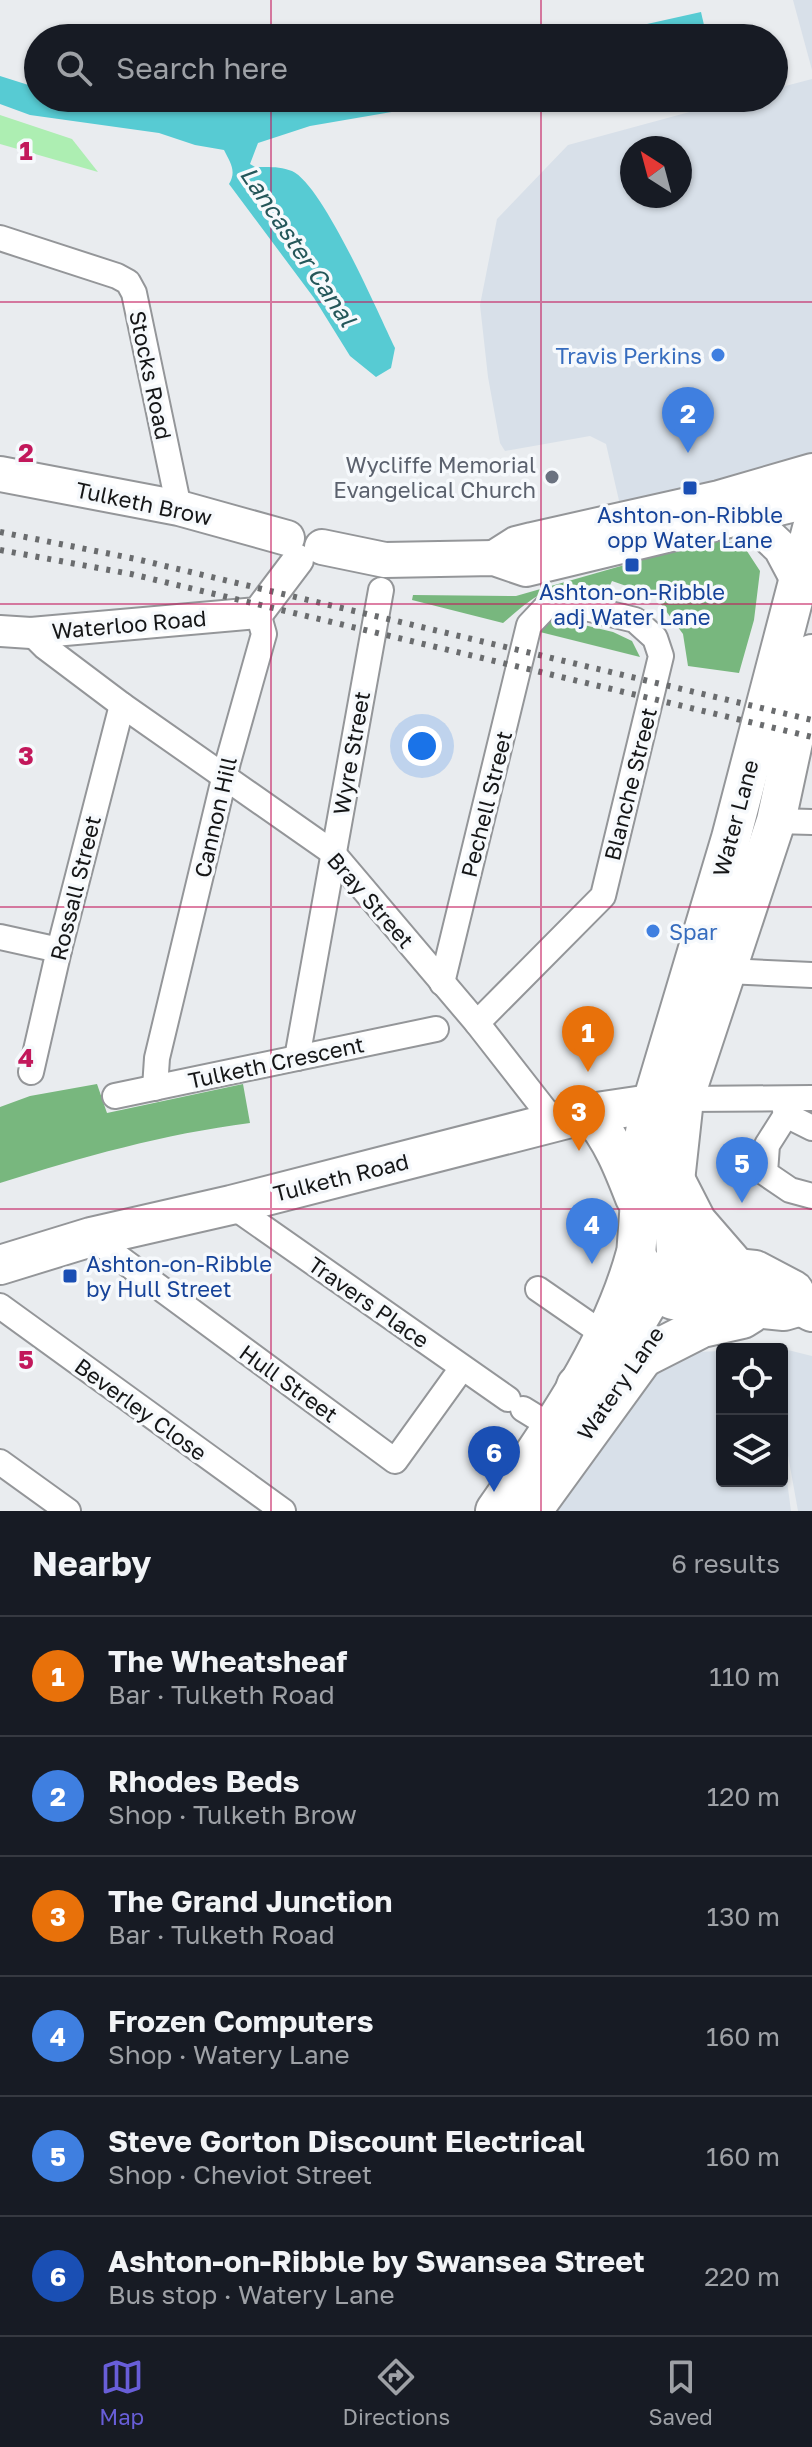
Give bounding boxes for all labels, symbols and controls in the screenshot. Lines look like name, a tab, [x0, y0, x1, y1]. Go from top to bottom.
search box	[24, 24, 788, 112]
icon: search	[52, 46, 96, 90]
text: Search here	[116, 50, 288, 86]
text: 1	[19, 135, 33, 166]
north arrow	[620, 136, 692, 208]
water label: Lancaster Canal	[235, 161, 364, 332]
street label: Stocks Road	[124, 308, 178, 442]
place label: Travis Perkins	[556, 342, 702, 369]
marker: Travis Perkins	[709, 346, 727, 364]
pin: 2	[662, 387, 714, 453]
text: 2	[18, 437, 34, 468]
place label: Wycliffe Memorial Evangelical Church	[333, 451, 536, 503]
marker: Wycliffe Memorial Evangelical Church	[543, 468, 561, 486]
street label: Tulketh Brow	[73, 475, 215, 531]
marker: Ashton-on-Ribble opp Water Lane	[681, 479, 699, 497]
place label: Ashton-on-Ribble opp Water Lane	[597, 501, 783, 553]
marker: Ashton-on-Ribble adj Water Lane	[623, 556, 641, 574]
place label: Ashton-on-Ribble adj Water Lane	[539, 578, 725, 630]
street label: Waterloo Road	[51, 604, 207, 644]
street label: Wyre Street	[327, 689, 375, 817]
street label: Blanche Street	[598, 705, 662, 863]
your location	[402, 726, 442, 766]
street label: Pechell Street	[455, 728, 517, 880]
text: 3	[18, 740, 34, 771]
street label: Cannon Hill	[188, 754, 242, 880]
street label: Water Lane	[706, 757, 764, 879]
street label: Rossall Street	[44, 813, 106, 963]
street label: Bray Street	[322, 847, 420, 953]
place label: Spar	[669, 918, 718, 945]
marker: Spar	[644, 922, 662, 940]
pin: 1	[562, 1006, 614, 1072]
street label: Tulketh Crescent	[186, 1030, 366, 1094]
text: 4	[18, 1042, 34, 1073]
pin: 3	[553, 1085, 605, 1151]
pin: 5	[716, 1137, 768, 1203]
street label: Tulketh Road	[271, 1147, 411, 1207]
pin: 4	[566, 1198, 618, 1264]
place label: Ashton-on-Ribble by Hull Street	[86, 1250, 272, 1302]
street label: Travers Place	[303, 1250, 435, 1354]
marker: Ashton-on-Ribble by Hull Street	[61, 1267, 79, 1285]
street label: Watery Lane	[571, 1321, 669, 1445]
street label: Hull Street	[235, 1338, 343, 1428]
map controls	[716, 1343, 788, 1487]
button: locate	[716, 1343, 788, 1415]
text: 5	[18, 1344, 34, 1375]
street label: Beverley Close	[70, 1352, 212, 1466]
button: layers	[716, 1415, 788, 1487]
pin: 6	[468, 1426, 520, 1492]
text: Nearby	[32, 1543, 152, 1583]
text: 6 results	[671, 1548, 780, 1579]
text: The Wheatsheaf	[108, 1643, 347, 1679]
text: 1	[51, 1661, 65, 1692]
text: 110 m	[709, 1661, 780, 1692]
text: Bar · Tulketh Road	[108, 1679, 335, 1710]
text: Rhodes Beds	[108, 1763, 300, 1799]
text: 2	[50, 1781, 66, 1812]
text: 120 m	[707, 1781, 780, 1812]
text: Shop · Tulketh Brow	[108, 1799, 357, 1830]
text: The Grand Junction	[108, 1883, 392, 1919]
text: 3	[50, 1901, 66, 1932]
text: 130 m	[707, 1901, 780, 1932]
text: Bar · Tulketh Road	[108, 1919, 335, 1950]
text: Frozen Computers	[108, 2003, 374, 2039]
text: 4	[50, 2021, 66, 2052]
text: 160 m	[706, 2021, 780, 2052]
text: Shop · Watery Lane	[108, 2039, 350, 2070]
text: Steve Gorton Discount Electrical	[108, 2123, 585, 2159]
text: 5	[50, 2141, 66, 2172]
text: 160 m	[706, 2141, 780, 2172]
text: Shop · Cheviot Street	[108, 2159, 372, 2190]
text: Ashton-on-Ribble by Swansea Street	[108, 2243, 645, 2279]
text: 6	[50, 2261, 66, 2292]
text: 220 m	[704, 2261, 780, 2292]
text: Bus stop · Watery Lane	[108, 2279, 395, 2310]
tab: Map	[99, 2355, 144, 2430]
tab: Directions	[343, 2355, 450, 2430]
tab: Saved	[649, 2355, 713, 2430]

